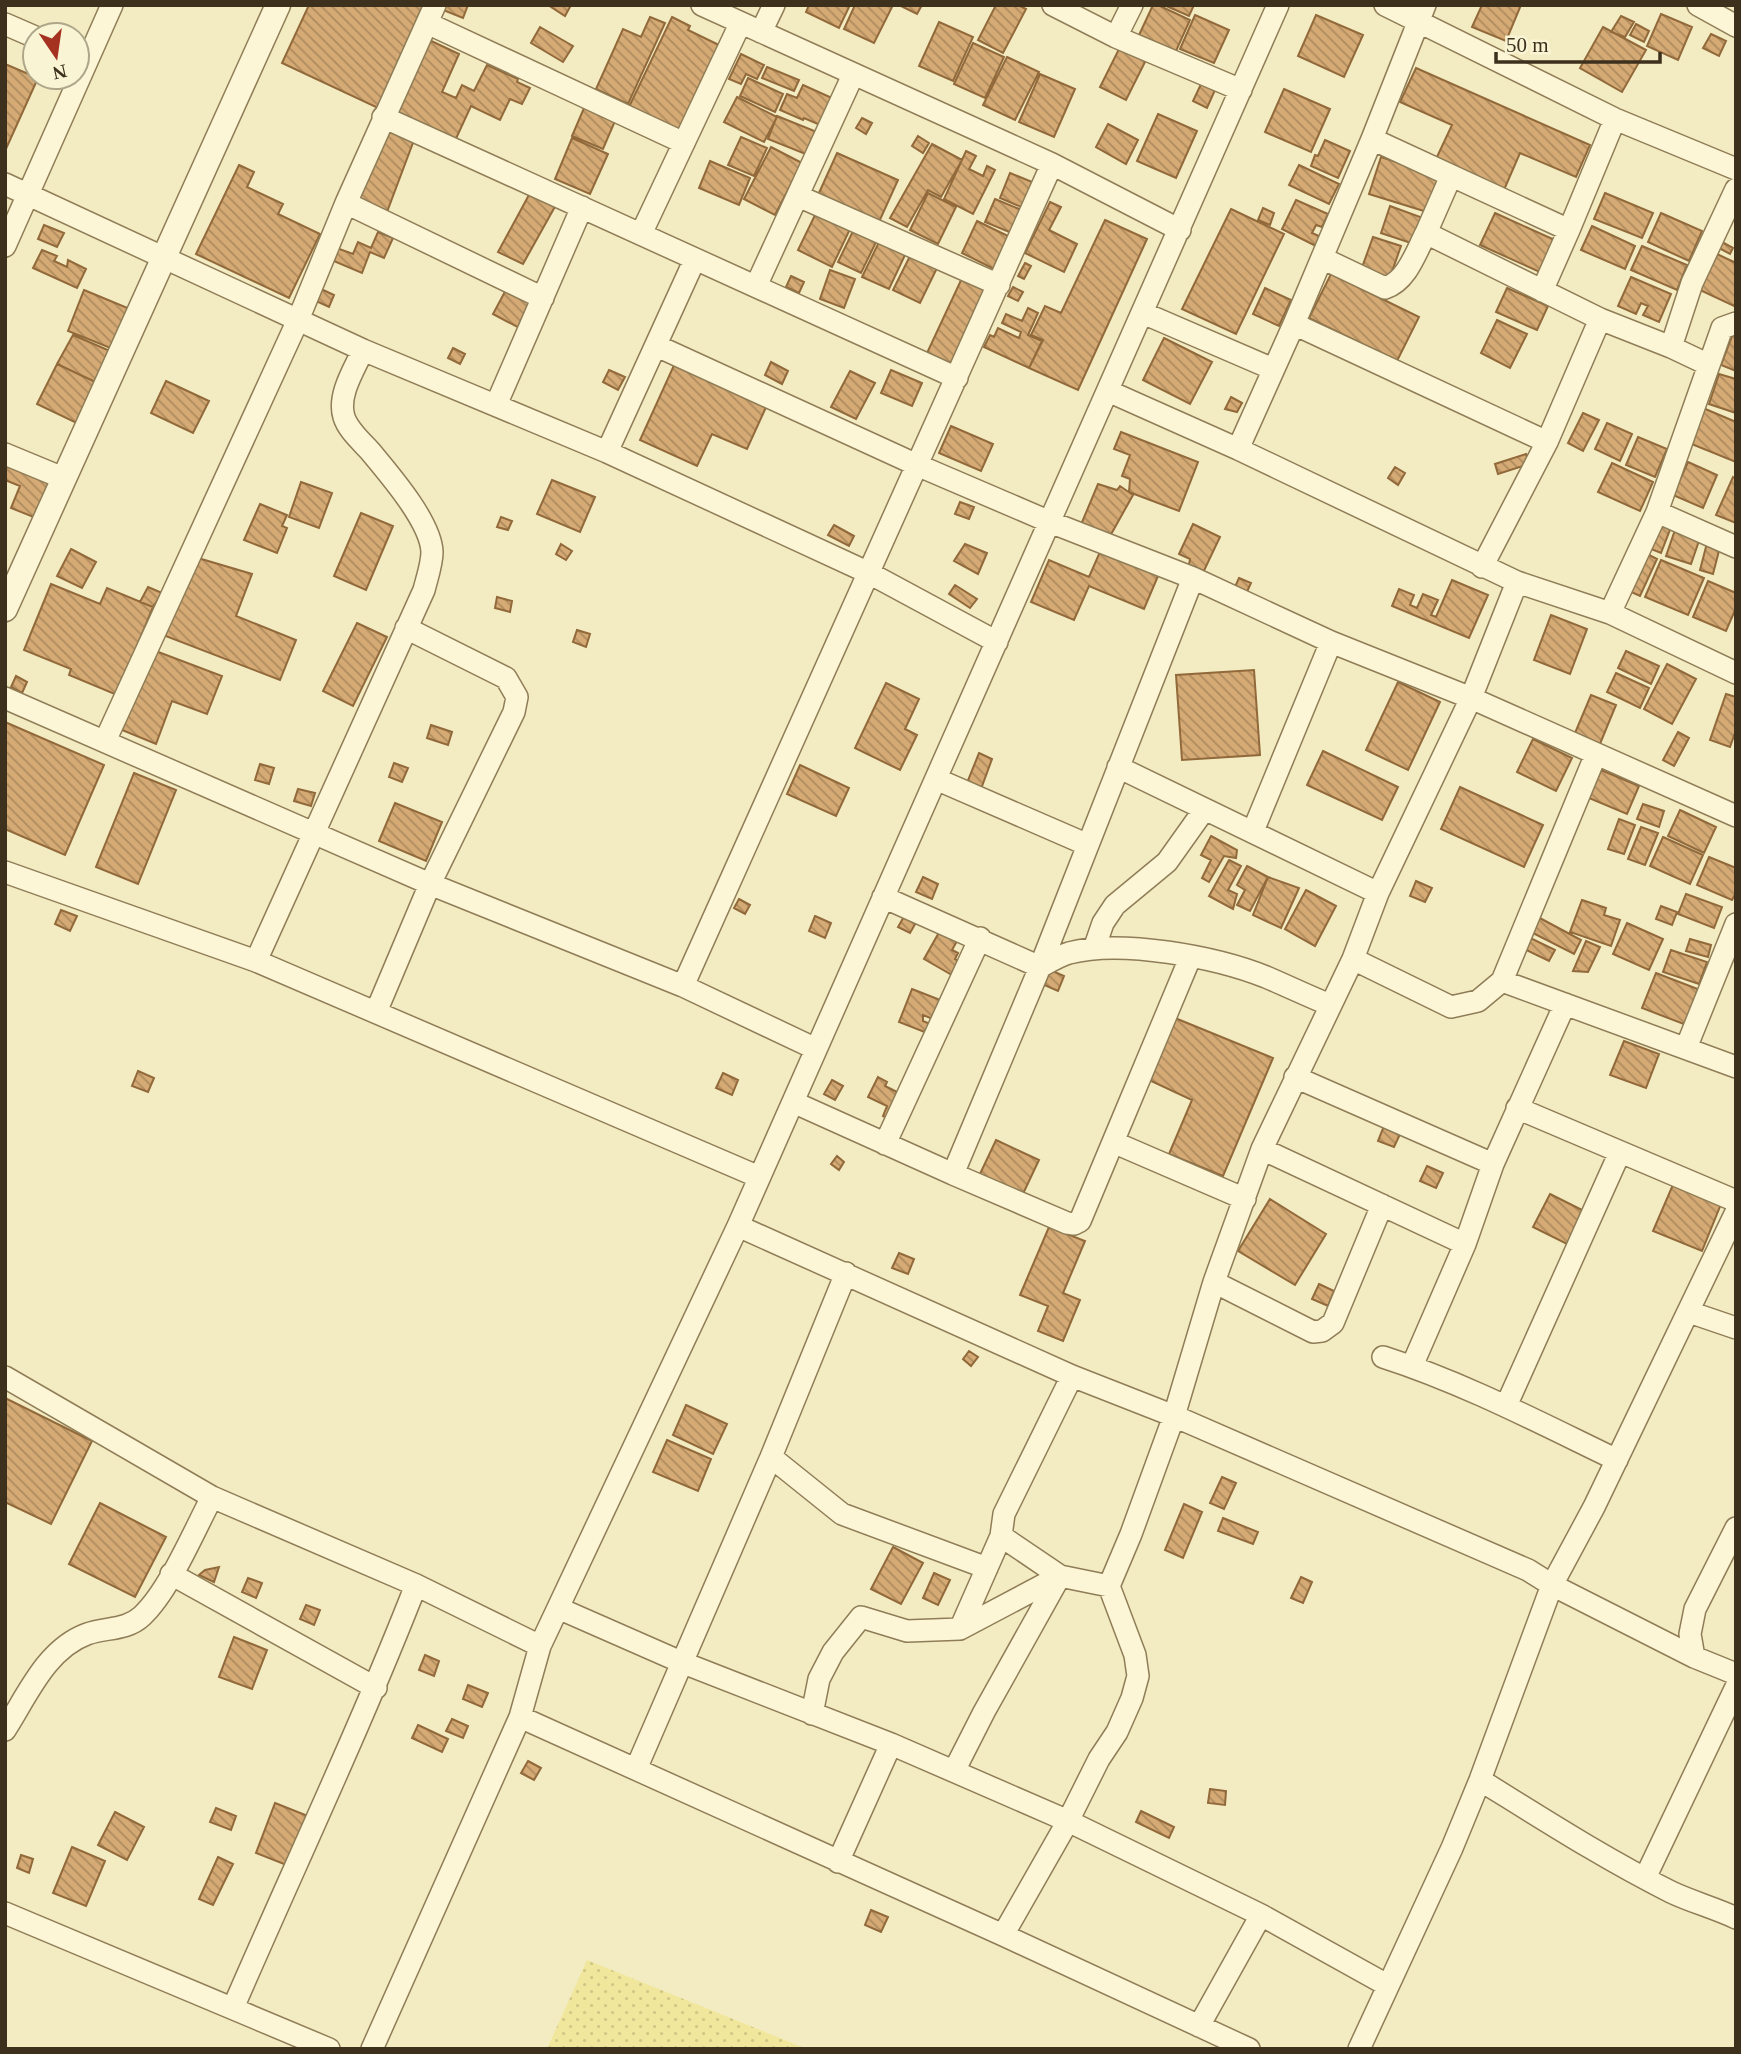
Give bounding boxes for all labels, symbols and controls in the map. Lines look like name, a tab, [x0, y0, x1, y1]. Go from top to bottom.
north arrow	[21, 21, 91, 91]
scale bar	[1496, 21, 1660, 65]
text: 50 m	[1506, 33, 1549, 57]
text: N	[50, 60, 69, 84]

